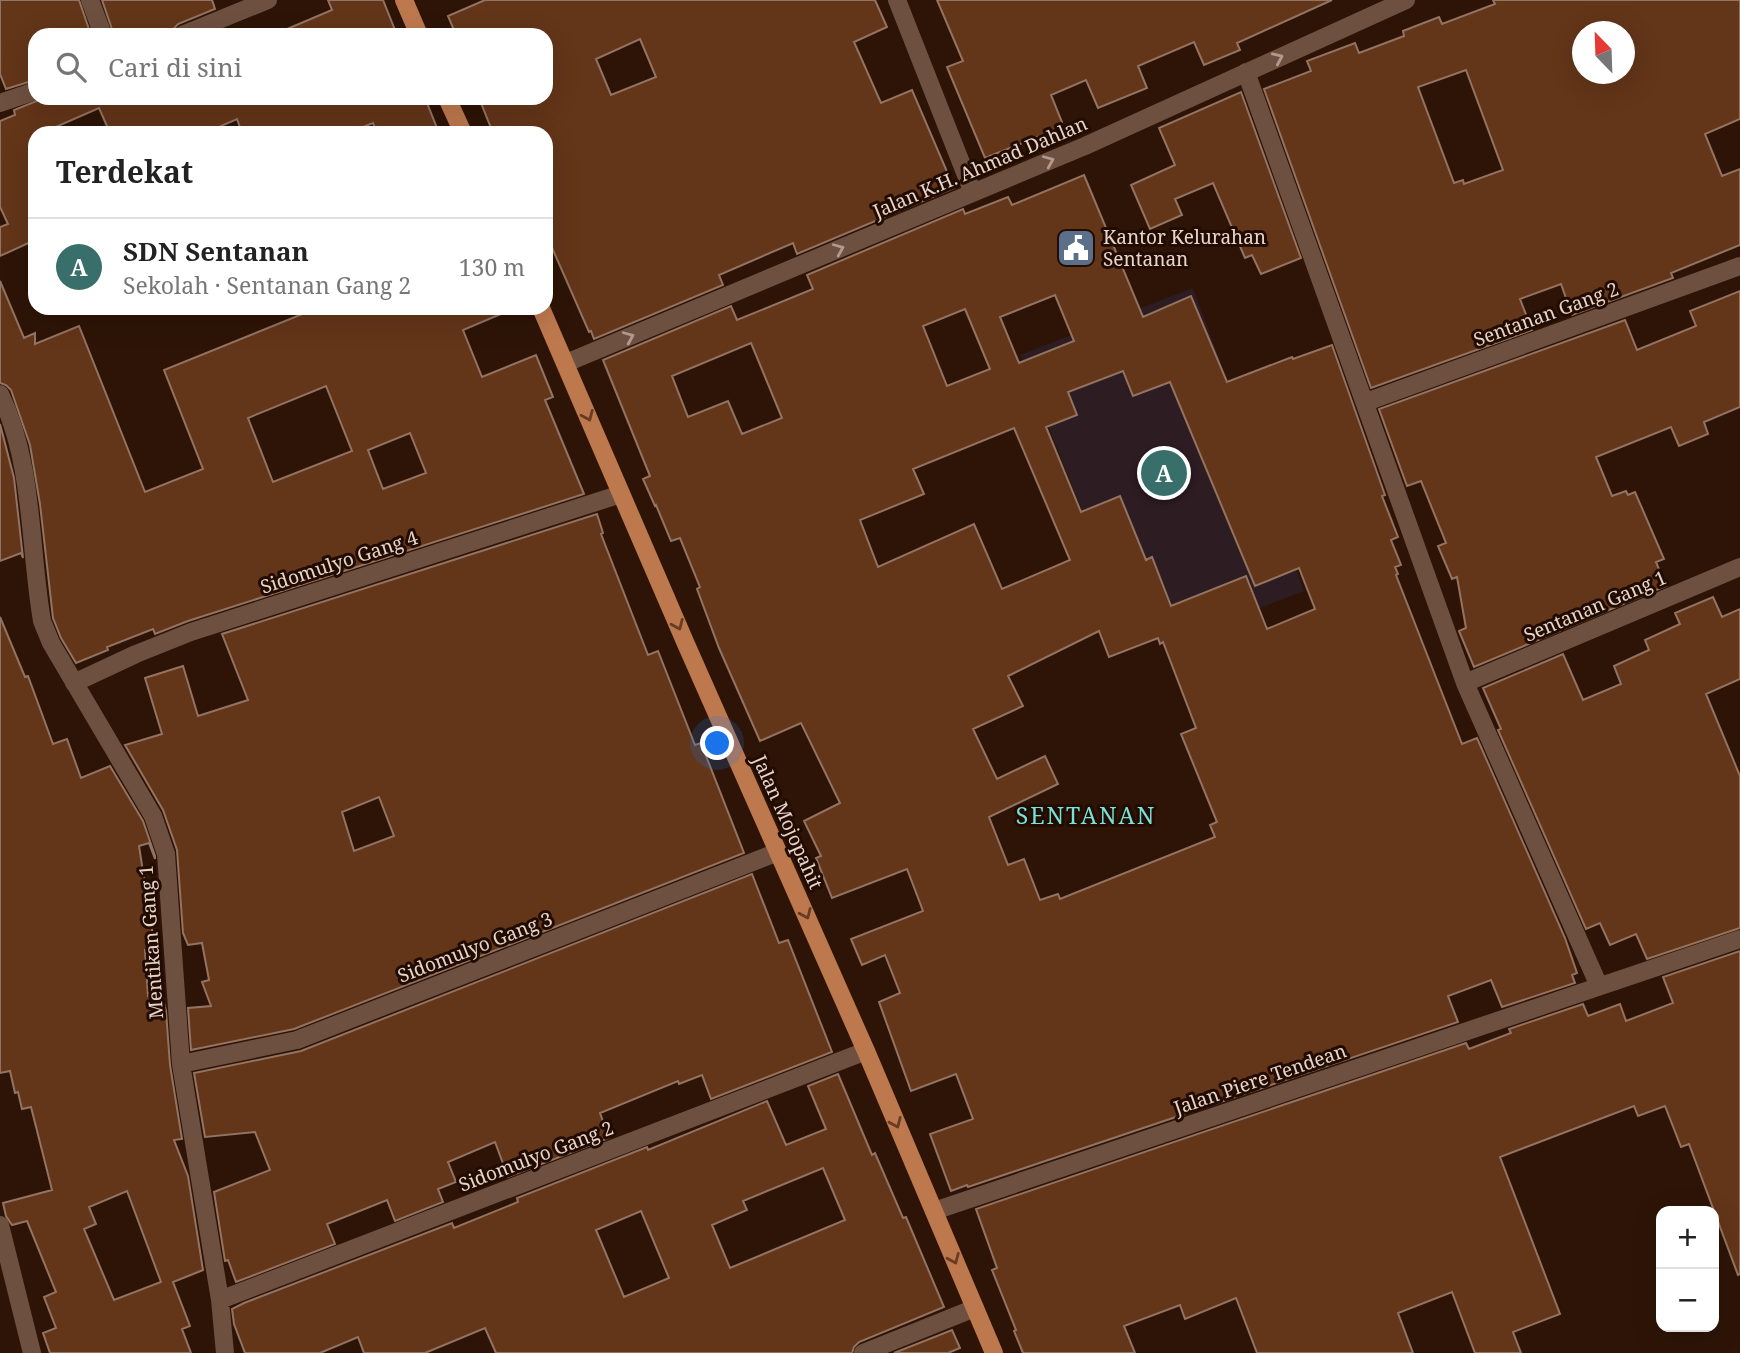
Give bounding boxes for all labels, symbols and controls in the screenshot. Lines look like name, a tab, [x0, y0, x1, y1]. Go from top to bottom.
north arrow	[1572, 21, 1635, 84]
search box	[28, 28, 553, 105]
icon: search	[52, 48, 90, 86]
text: Cari di sini	[108, 49, 242, 85]
one-way arrow	[1271, 52, 1283, 66]
street label: Jalan K.H. Ahmad Dahlan	[868, 110, 1091, 224]
text: Terdekat	[56, 151, 193, 192]
one-way arrow	[1042, 156, 1054, 170]
place label: Kantor Kelurahan Sentanan	[1103, 224, 1266, 272]
public building icon: Kantor Kelurahan Sentanan	[1055, 227, 1097, 269]
text: SDN Sentanan	[123, 233, 309, 269]
one-way arrow	[832, 244, 844, 258]
text: A	[70, 251, 88, 283]
text: 130 m	[459, 251, 525, 283]
text: Sekolah · Sentanan Gang 2	[123, 269, 411, 301]
street label: Sentanan Gang 2	[1470, 276, 1622, 352]
one-way arrow	[621, 331, 634, 345]
one-way arrow	[580, 408, 594, 421]
pin: A	[1141, 447, 1187, 499]
street label: Sidomulyo Gang 4	[257, 524, 421, 600]
street label: Sentanan Gang 1	[1520, 564, 1670, 648]
one-way arrow	[669, 618, 683, 630]
your location	[700, 726, 734, 760]
street label: Jalan Mojopahit	[746, 750, 829, 893]
district label: SENTANAN	[1016, 799, 1156, 831]
street label: Mentikan Gang 1	[133, 864, 169, 1020]
street label: Sidomulyo Gang 3	[394, 905, 556, 989]
one-way arrow	[798, 907, 812, 919]
street label: Jalan Piere Tendean	[1169, 1037, 1350, 1121]
street label: Sidomulyo Gang 2	[455, 1114, 617, 1198]
one-way arrow	[888, 1116, 902, 1128]
map controls	[1656, 1206, 1719, 1332]
button: +	[1656, 1206, 1719, 1269]
one-way arrow	[946, 1253, 960, 1265]
button: −	[1656, 1269, 1719, 1332]

